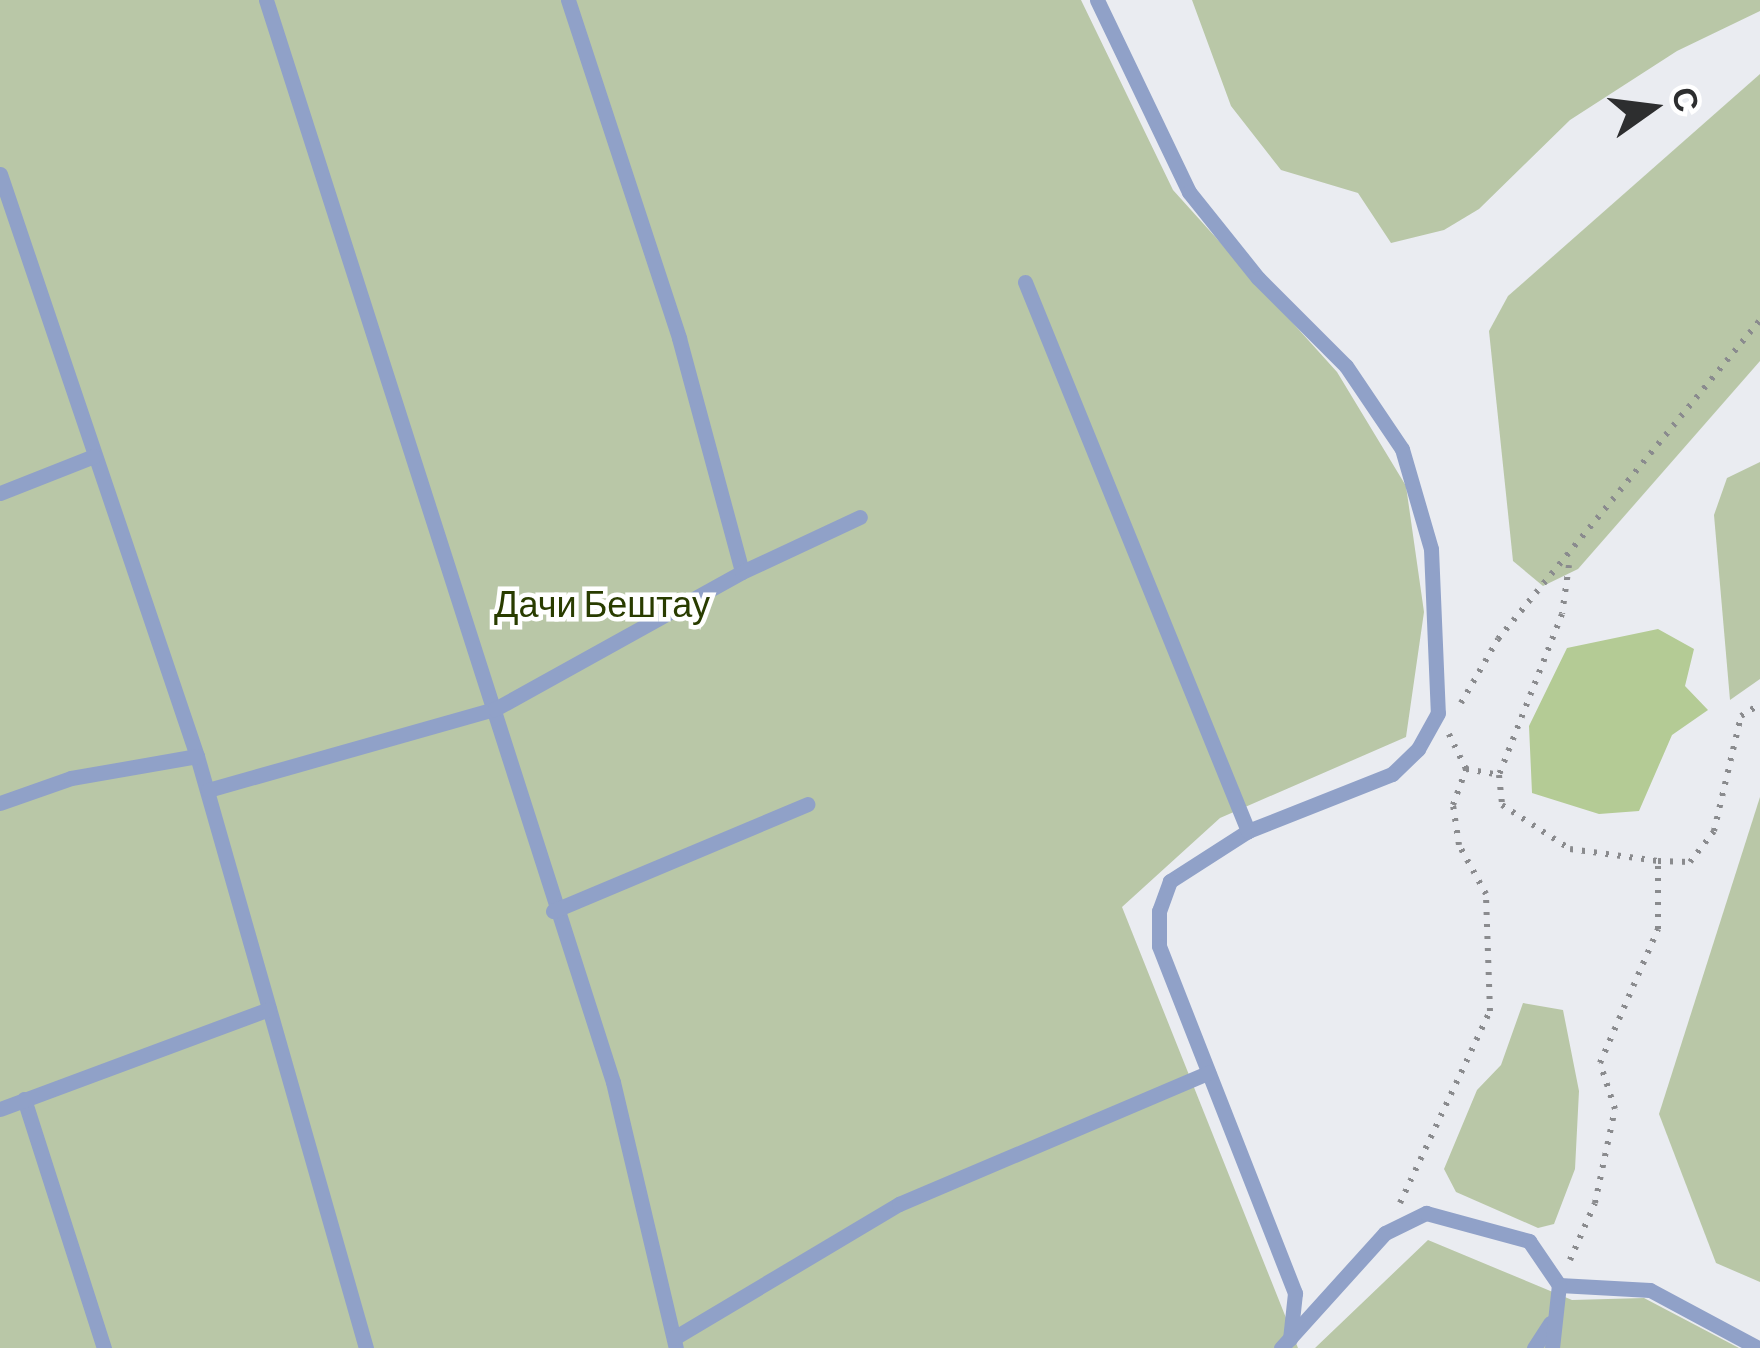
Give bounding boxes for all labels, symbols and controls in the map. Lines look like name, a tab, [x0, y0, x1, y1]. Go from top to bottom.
north arrow	[1592, 48, 1712, 168]
text: С	[1665, 83, 1709, 116]
park label: Дачи Бештау	[494, 581, 710, 625]

